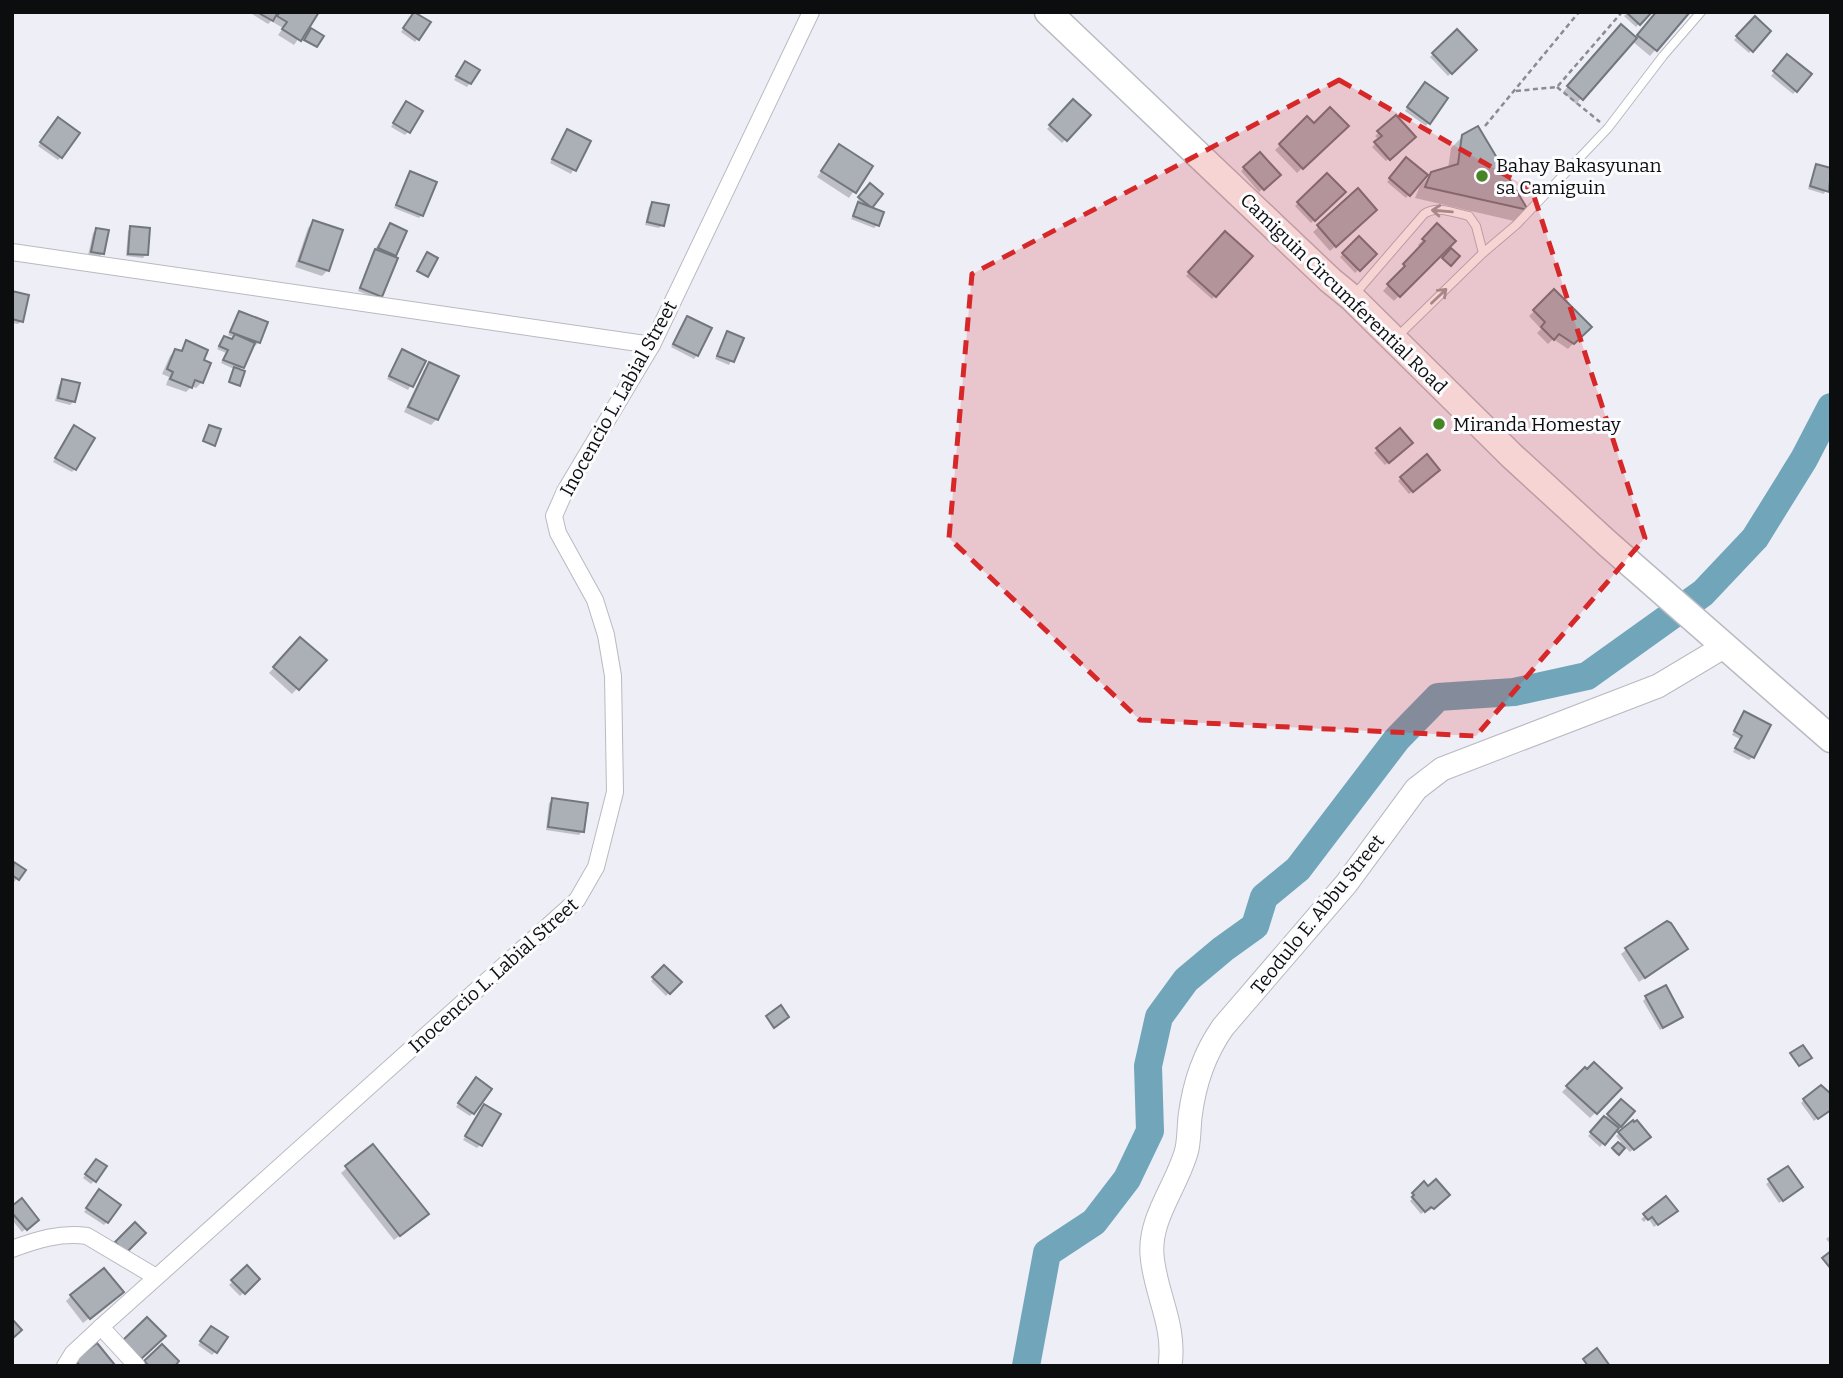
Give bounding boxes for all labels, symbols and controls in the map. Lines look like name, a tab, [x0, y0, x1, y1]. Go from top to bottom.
place label: Bahay Bakasyunan sa Camiguin	[1496, 154, 1662, 199]
marker: Bahay Bakasyunan sa Camiguin	[1474, 168, 1490, 184]
street label: Camiguin Circumferential Road	[1236, 188, 1452, 398]
one-way arrow	[1431, 205, 1453, 218]
one-way arrow	[1430, 287, 1447, 304]
street label: Inocencio L. Labial Street	[555, 296, 682, 500]
place label: Miranda Homestay	[1453, 413, 1622, 436]
marker: Miranda Homestay	[1431, 416, 1447, 432]
street label: Teodulo E. Abbu Street	[1246, 830, 1389, 999]
street label: Inocencio L. Labial Street	[404, 893, 583, 1058]

